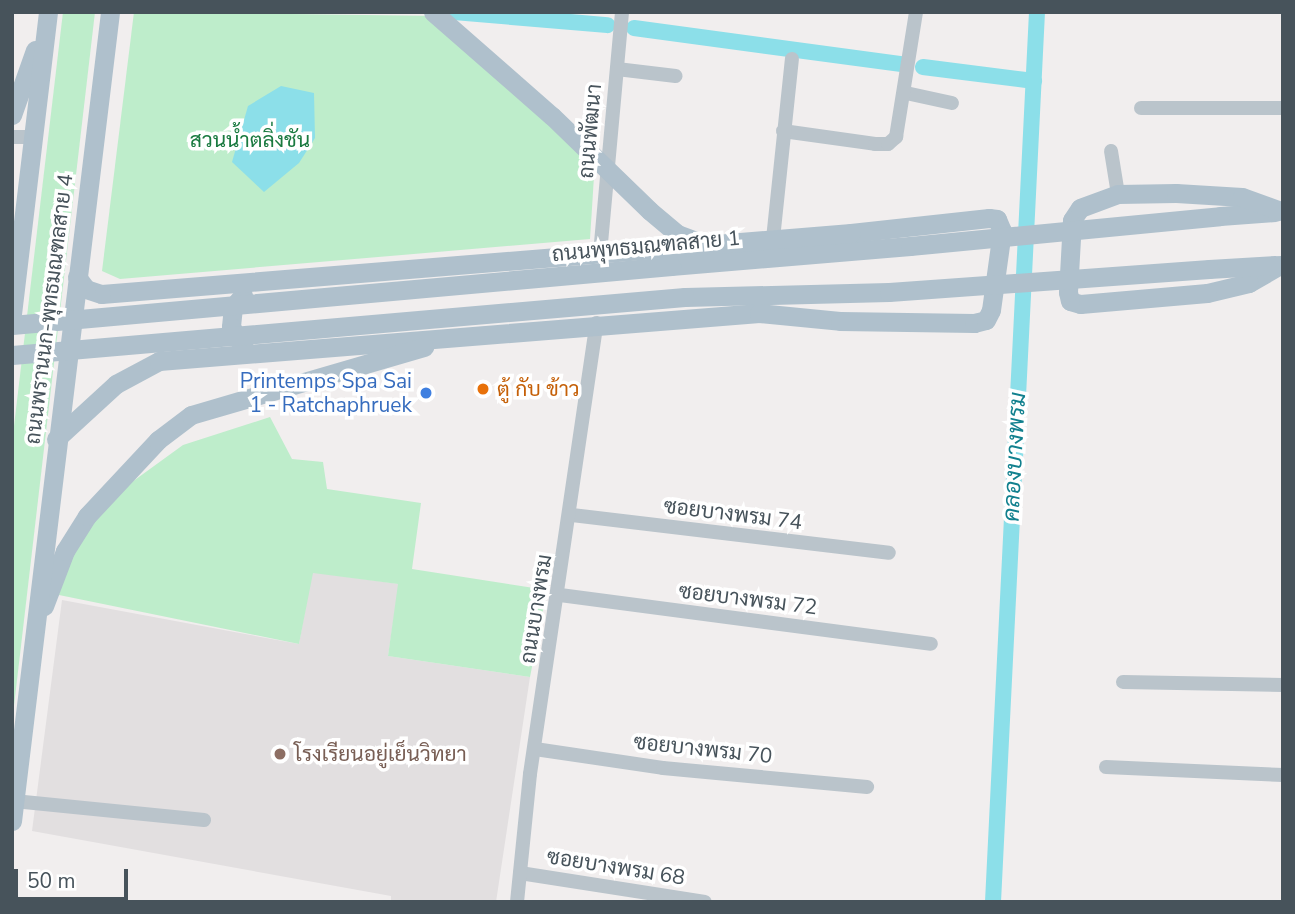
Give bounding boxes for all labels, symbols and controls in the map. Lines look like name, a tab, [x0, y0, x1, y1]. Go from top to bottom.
street label: ถนนพัฒนา	[573, 83, 607, 179]
park label: สวนน้ำตลิ่งชัน	[190, 127, 310, 153]
street label: ถนนพรานนก-พุทธมณฑลสาย 4	[20, 172, 78, 446]
street label: ถนนพุทธมณฑลสาย 1	[551, 225, 741, 267]
place label: Printemps Spa Sai 1 - Ratchaphruek	[240, 368, 412, 418]
place label: ตู้ กับ ข้าว	[497, 376, 580, 402]
marker: ตู้ กับ ข้าว	[475, 381, 491, 397]
marker: Printemps Spa Sai 1 - Ratchaphruek	[418, 385, 434, 401]
water label: คลองบางพรม	[998, 392, 1032, 522]
street label: ซอยบางพรม 74	[662, 493, 804, 535]
street label: ถนนบางพรม	[515, 553, 557, 665]
street label: ซอยบางพรม 72	[677, 578, 819, 620]
street label: ซอยบางพรม 70	[632, 729, 774, 769]
place label: โรงเรียนอยู่เย็นวิทยา	[294, 741, 467, 767]
marker: โรงเรียนอยู่เย็นวิทยา	[272, 746, 288, 762]
street label: ซอยบางพรม 68	[545, 844, 687, 890]
scale bar	[18, 855, 131, 899]
text: 50 m	[27, 867, 76, 895]

